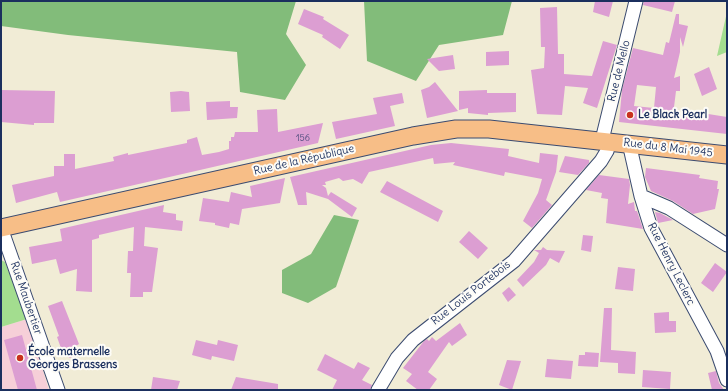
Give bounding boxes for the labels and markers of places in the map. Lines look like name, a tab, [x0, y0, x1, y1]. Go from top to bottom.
place label: Le Black Pearl	[638, 108, 707, 122]
marker: Le Black Pearl	[625, 110, 635, 120]
place label: École maternelle Georges Brassens	[28, 345, 117, 371]
marker: École maternelle Georges Brassens	[15, 353, 25, 363]

